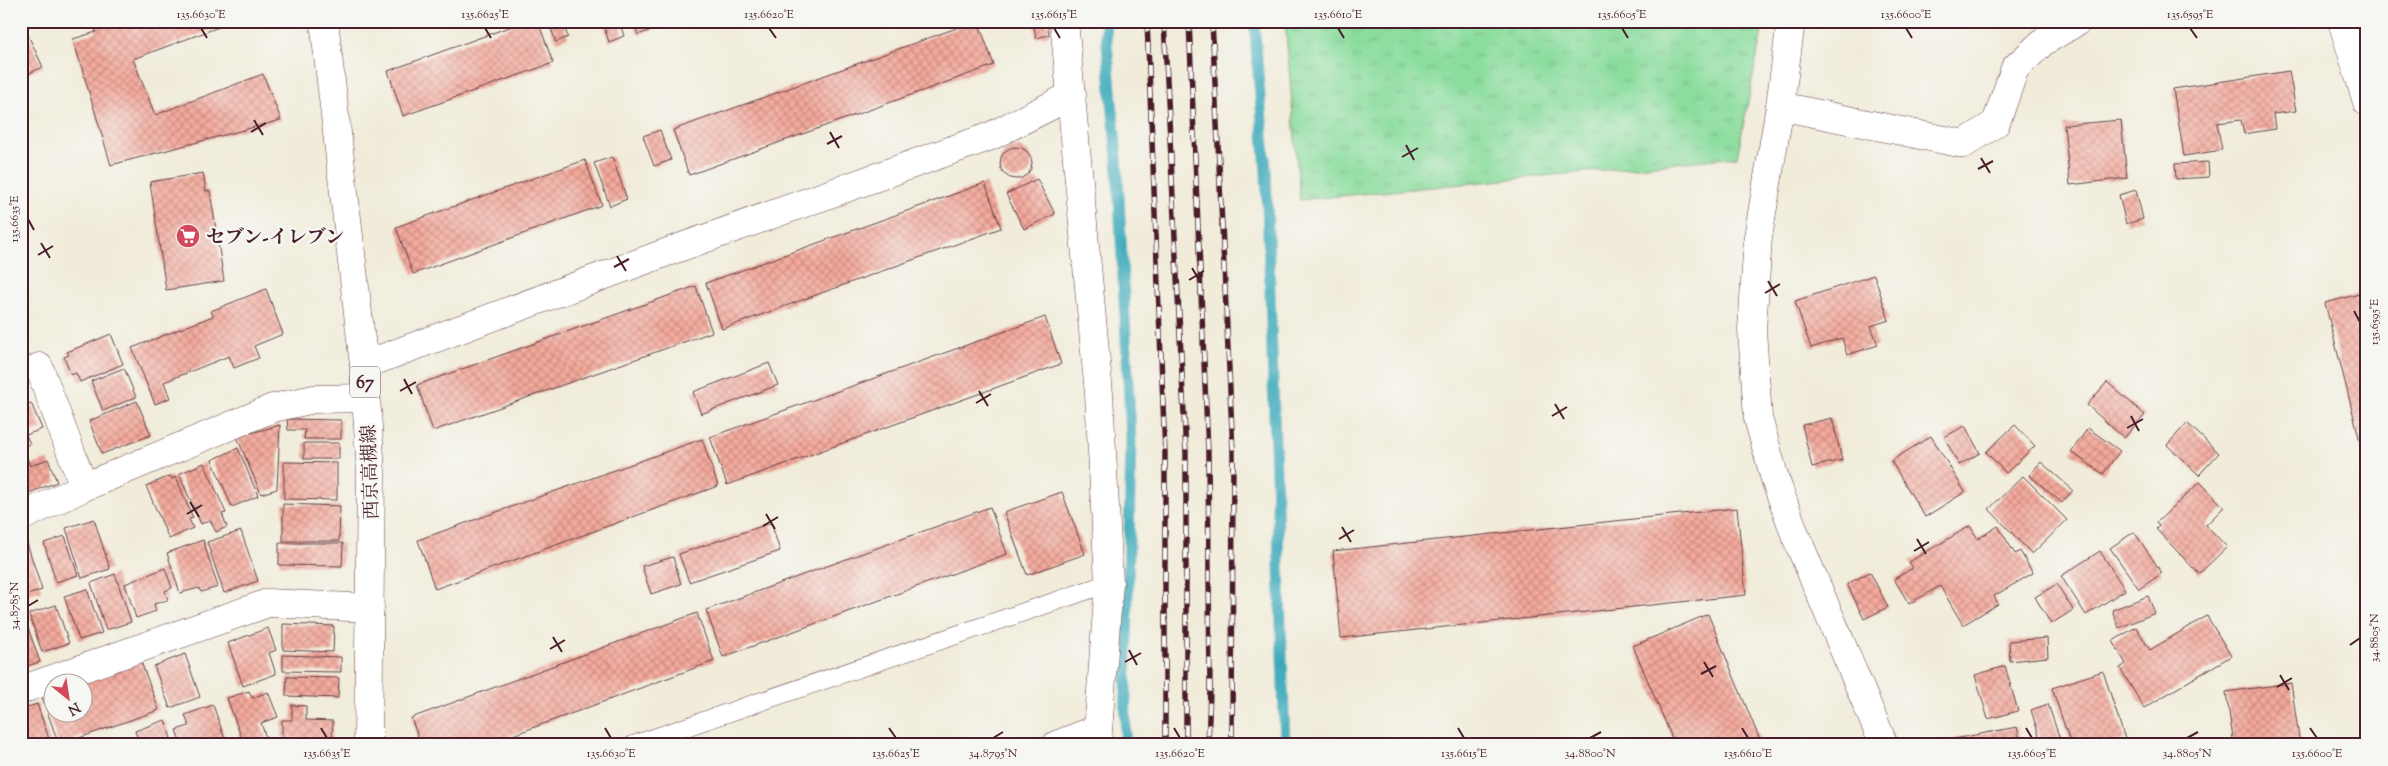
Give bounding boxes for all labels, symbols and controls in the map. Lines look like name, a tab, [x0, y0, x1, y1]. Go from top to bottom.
text: 135.6630°E	[177, 6, 226, 24]
text: 135.6625°E	[461, 6, 510, 24]
text: 135.6620°E	[744, 6, 795, 24]
text: 135.6615°E	[1031, 6, 1078, 24]
text: 135.6610°E	[1314, 6, 1363, 24]
text: 135.6605°E	[1598, 6, 1647, 24]
text: 135.6600°E	[1881, 6, 1932, 24]
text: 135.6595°E	[2167, 6, 2214, 24]
text: 135.6635°E	[6, 195, 24, 243]
supermarket icon: セブン-イレブン	[175, 223, 201, 249]
place label: セブン-イレブン	[206, 225, 344, 252]
text: 135.6595°E	[2366, 298, 2384, 345]
road number: 67	[350, 367, 380, 398]
street label: 西京高槻線	[356, 424, 387, 520]
text: 34.8785°N	[6, 581, 24, 630]
text: 34.8805°N	[2366, 613, 2384, 663]
north arrow	[42, 674, 92, 724]
text: N	[64, 696, 83, 719]
text: 135.6635°E	[303, 745, 351, 763]
text: 135.6630°E	[587, 745, 636, 763]
text: 135.6625°E	[872, 745, 921, 763]
text: 34.8795°N	[969, 745, 1018, 763]
text: 135.6620°E	[1155, 745, 1206, 763]
text: 135.6615°E	[1441, 745, 1488, 763]
text: 34.8800°N	[1564, 745, 1616, 763]
text: 135.6610°E	[1724, 745, 1773, 763]
text: 135.6605°E	[2008, 745, 2057, 763]
text: 34.8805°N	[2162, 745, 2212, 763]
text: 135.6600°E	[2292, 745, 2343, 763]

